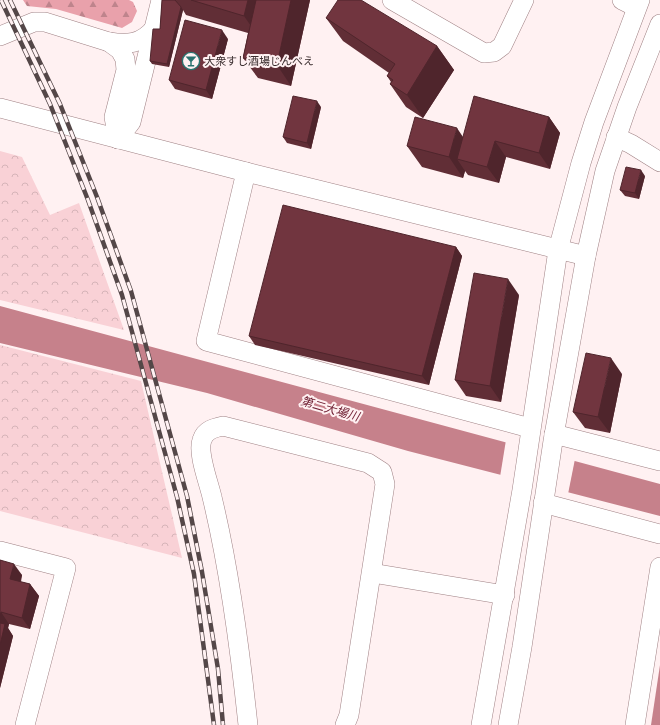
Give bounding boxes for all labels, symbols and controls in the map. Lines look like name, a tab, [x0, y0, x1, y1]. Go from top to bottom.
bar icon: 大衆すし酒場じんべえ	[181, 51, 201, 71]
place label: 大衆すし酒場じんべえ	[204, 55, 314, 67]
water label: 第二大場川	[299, 394, 363, 425]

